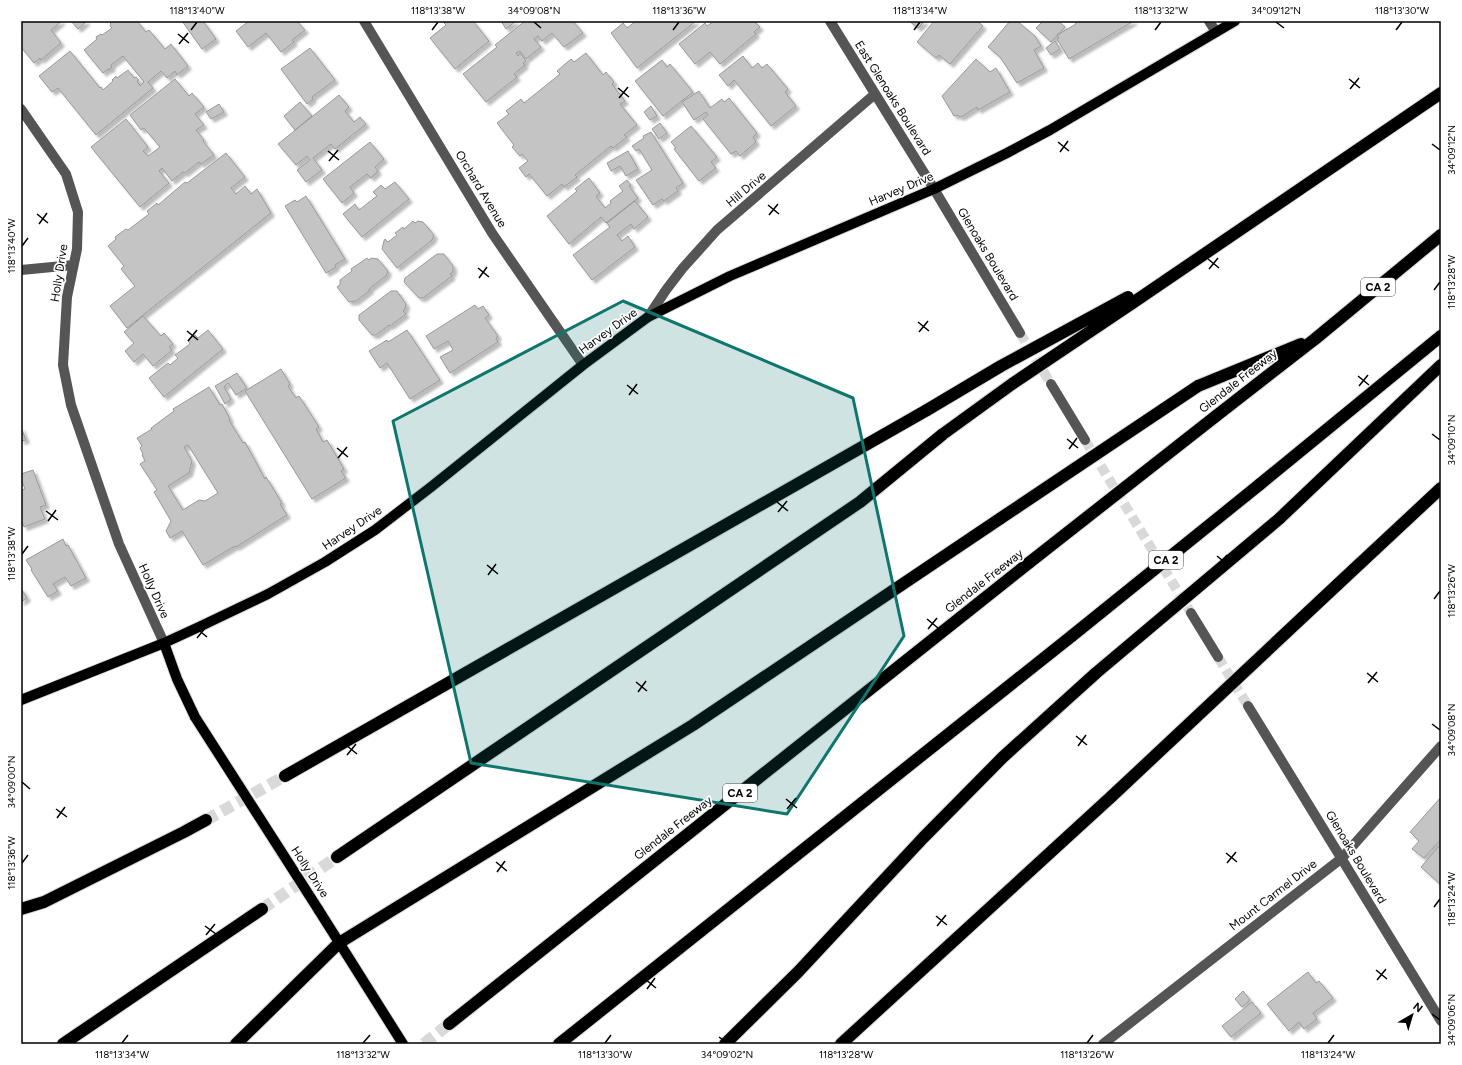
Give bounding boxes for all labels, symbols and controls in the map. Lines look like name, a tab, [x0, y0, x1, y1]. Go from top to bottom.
text: 118°13'40"W	[169, 4, 225, 17]
text: 118°13'38"W	[411, 4, 465, 17]
text: 34°09'08"N	[508, 4, 560, 17]
text: 118°13'36"W	[652, 4, 706, 17]
text: 118°13'34"W	[893, 4, 947, 17]
text: 118°13'32"W	[1134, 4, 1188, 17]
text: 34°09'12"N	[1251, 4, 1301, 17]
text: 118°13'30"W	[1375, 4, 1430, 17]
street label: East Glenoaks Boulevard	[852, 38, 934, 158]
text: 34°09'12"N	[1445, 125, 1458, 175]
street label: Orchard Avenue	[453, 148, 510, 230]
street label: Hill Drive	[723, 168, 769, 210]
street label: Harvey Drive	[867, 169, 936, 209]
street label: Glenoaks Boulevard	[955, 205, 1021, 303]
text: 118°13'40"W	[5, 218, 18, 274]
street label: Holly Drive	[48, 243, 71, 303]
text: 118°13'28"W	[1445, 255, 1458, 309]
road number: CA 2	[1361, 278, 1395, 296]
street label: Harvey Drive	[576, 305, 640, 357]
street label: Glendale Freeway	[1196, 346, 1280, 416]
text: 34°09'10"N	[1445, 415, 1458, 465]
street label: Harvey Drive	[320, 503, 385, 553]
text: 118°13'38"W	[5, 527, 18, 581]
street label: Glendale Freeway	[942, 546, 1026, 616]
road number: CA 2	[1149, 551, 1183, 569]
street label: Holly Drive	[136, 562, 172, 621]
text: 118°13'26"W	[1445, 564, 1458, 618]
text: 34°09'08"N	[1445, 704, 1458, 756]
text: 34°09'00"N	[5, 755, 18, 809]
road number: CA 2	[723, 784, 757, 802]
street label: Glendale Freeway	[631, 793, 715, 863]
street label: Glenoaks Boulevard	[1323, 808, 1389, 906]
text: 118°13'36"W	[5, 836, 18, 890]
street label: Holly Drive	[288, 844, 332, 901]
street label: Mount Carmel Drive	[1227, 856, 1320, 933]
text: 118°13'24"W	[1445, 871, 1458, 926]
text: 34°09'06"N	[1445, 994, 1458, 1046]
north arrow	[1392, 995, 1432, 1035]
text: N	[1410, 1000, 1425, 1015]
text: 118°13'34"W	[95, 1048, 149, 1061]
text: 118°13'32"W	[336, 1048, 390, 1061]
text: 118°13'30"W	[578, 1048, 633, 1061]
text: 34°09'02"N	[701, 1048, 753, 1061]
text: 118°13'28"W	[819, 1048, 873, 1061]
text: 118°13'26"W	[1060, 1048, 1114, 1061]
text: 118°13'24"W	[1301, 1048, 1356, 1061]

